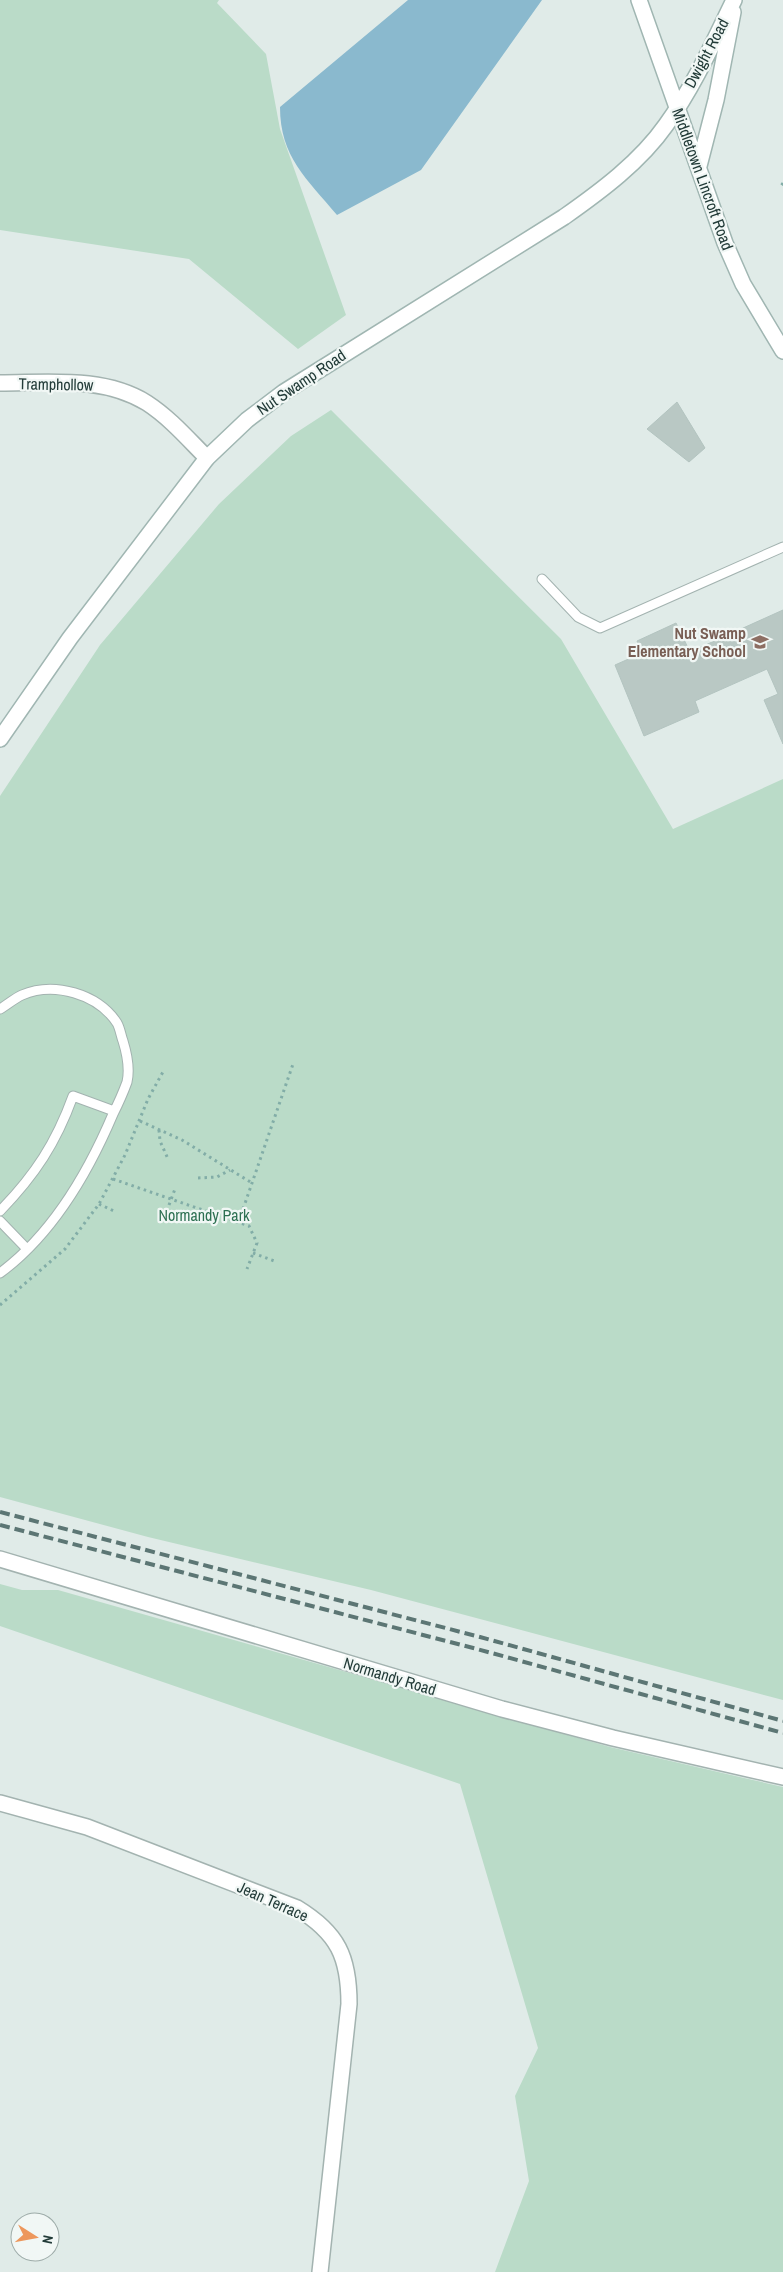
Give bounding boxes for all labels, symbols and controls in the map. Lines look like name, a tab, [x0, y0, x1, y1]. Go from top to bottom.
street label: Dwight Road	[678, 14, 734, 92]
street label: Middletown Lincroft Road	[667, 105, 739, 253]
street label: Nut Swamp Road	[252, 344, 350, 420]
street label: Tramphollow	[19, 372, 94, 396]
place label: Nut Swamp Elementary School	[628, 622, 746, 662]
school or university icon: Nut Swamp Elementary School	[750, 632, 770, 652]
park label: Normandy Park	[158, 1204, 250, 1226]
street label: Normandy Road	[341, 1652, 439, 1700]
street label: Jean Terrace	[234, 1876, 312, 1926]
north arrow	[10, 2212, 60, 2262]
text: N	[38, 2234, 57, 2245]

